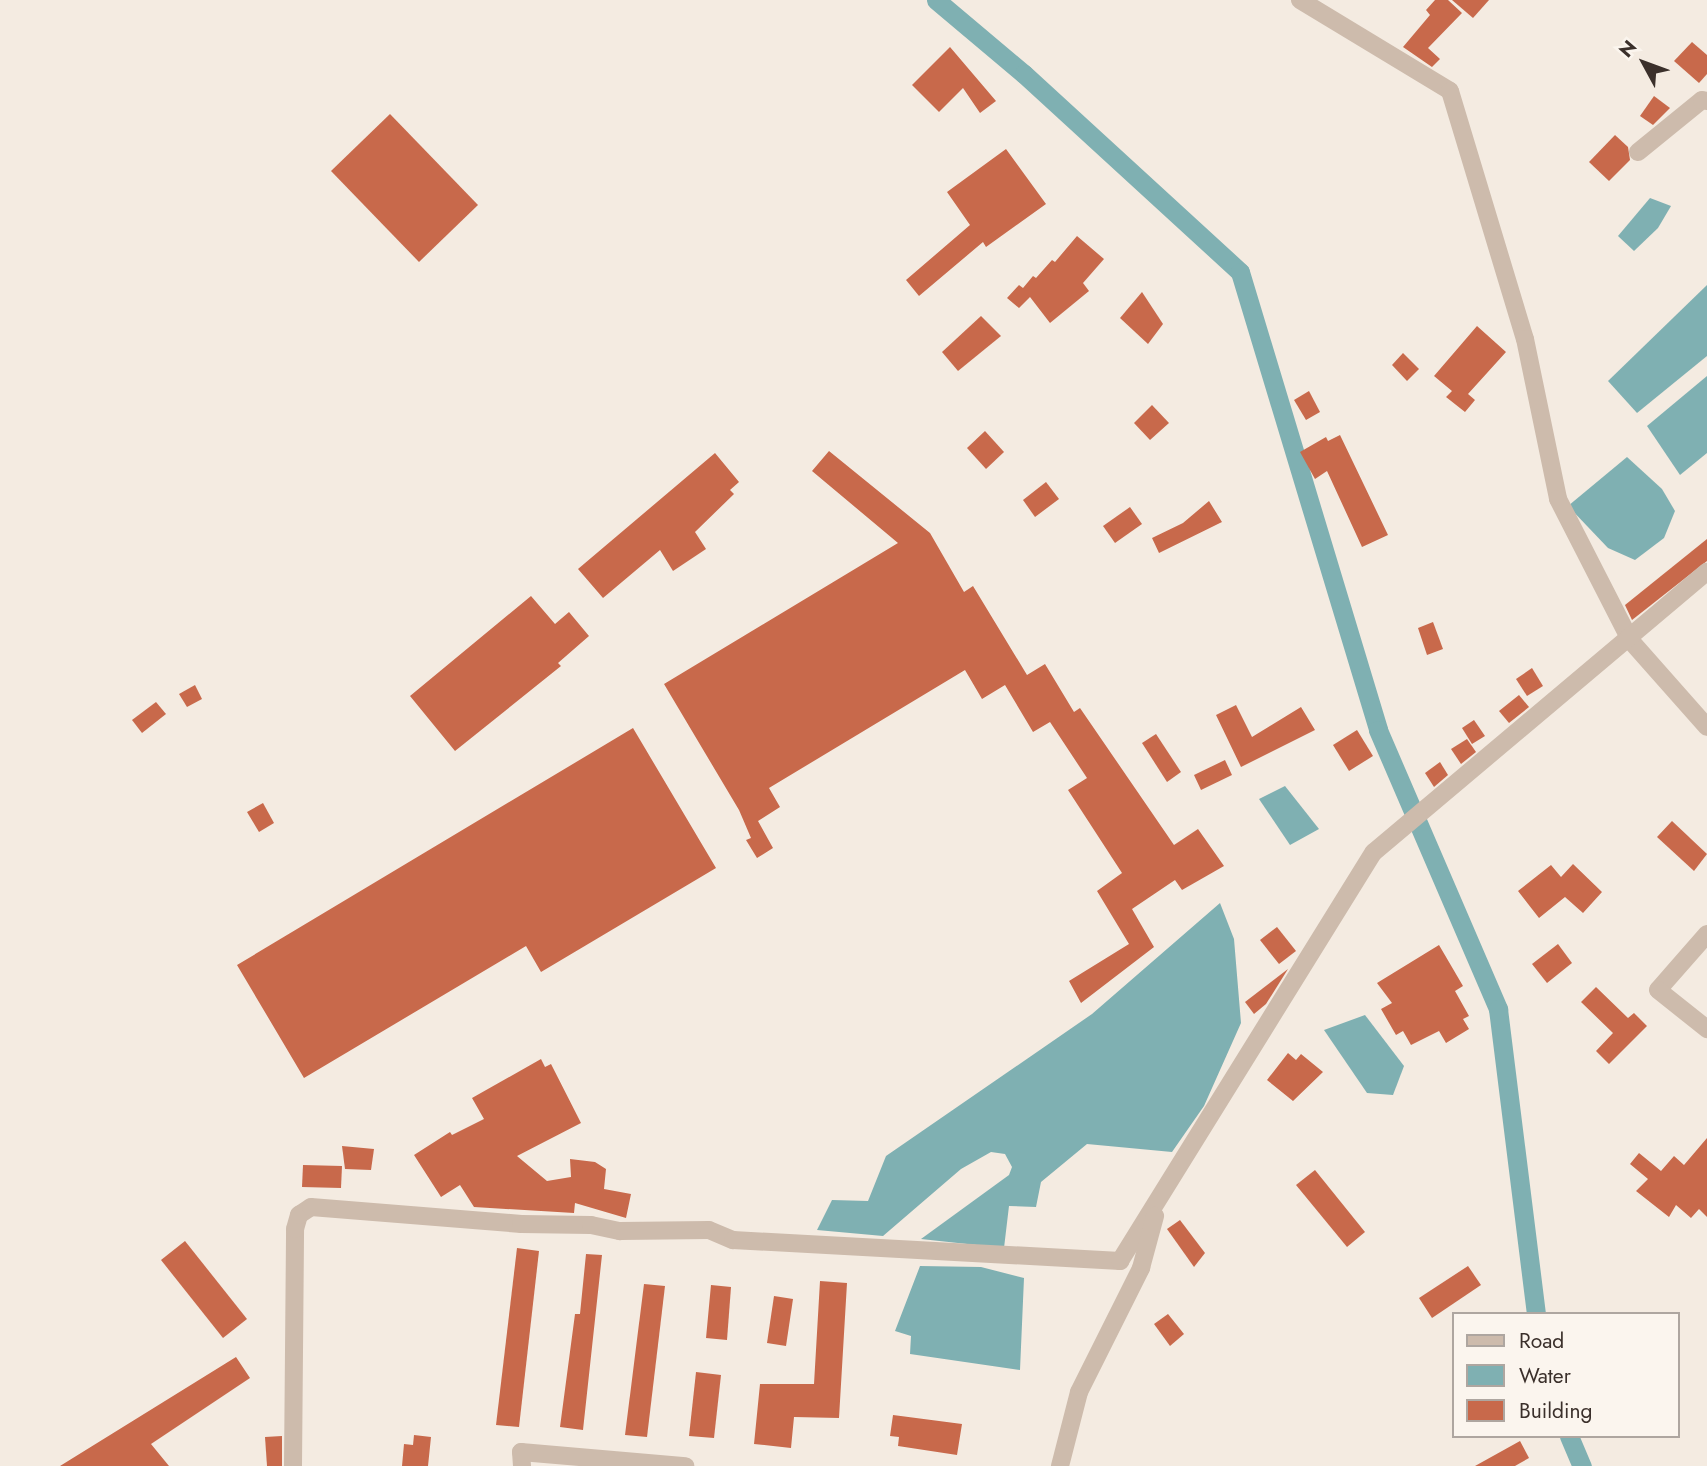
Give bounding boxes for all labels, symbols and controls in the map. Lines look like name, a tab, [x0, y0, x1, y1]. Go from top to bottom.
north arrow	[1609, 28, 1679, 98]
text: N	[1613, 34, 1643, 63]
legend	[1452, 1312, 1679, 1438]
text: Road	[1519, 1326, 1564, 1356]
text: Water	[1519, 1361, 1571, 1391]
text: Building	[1519, 1396, 1592, 1426]

